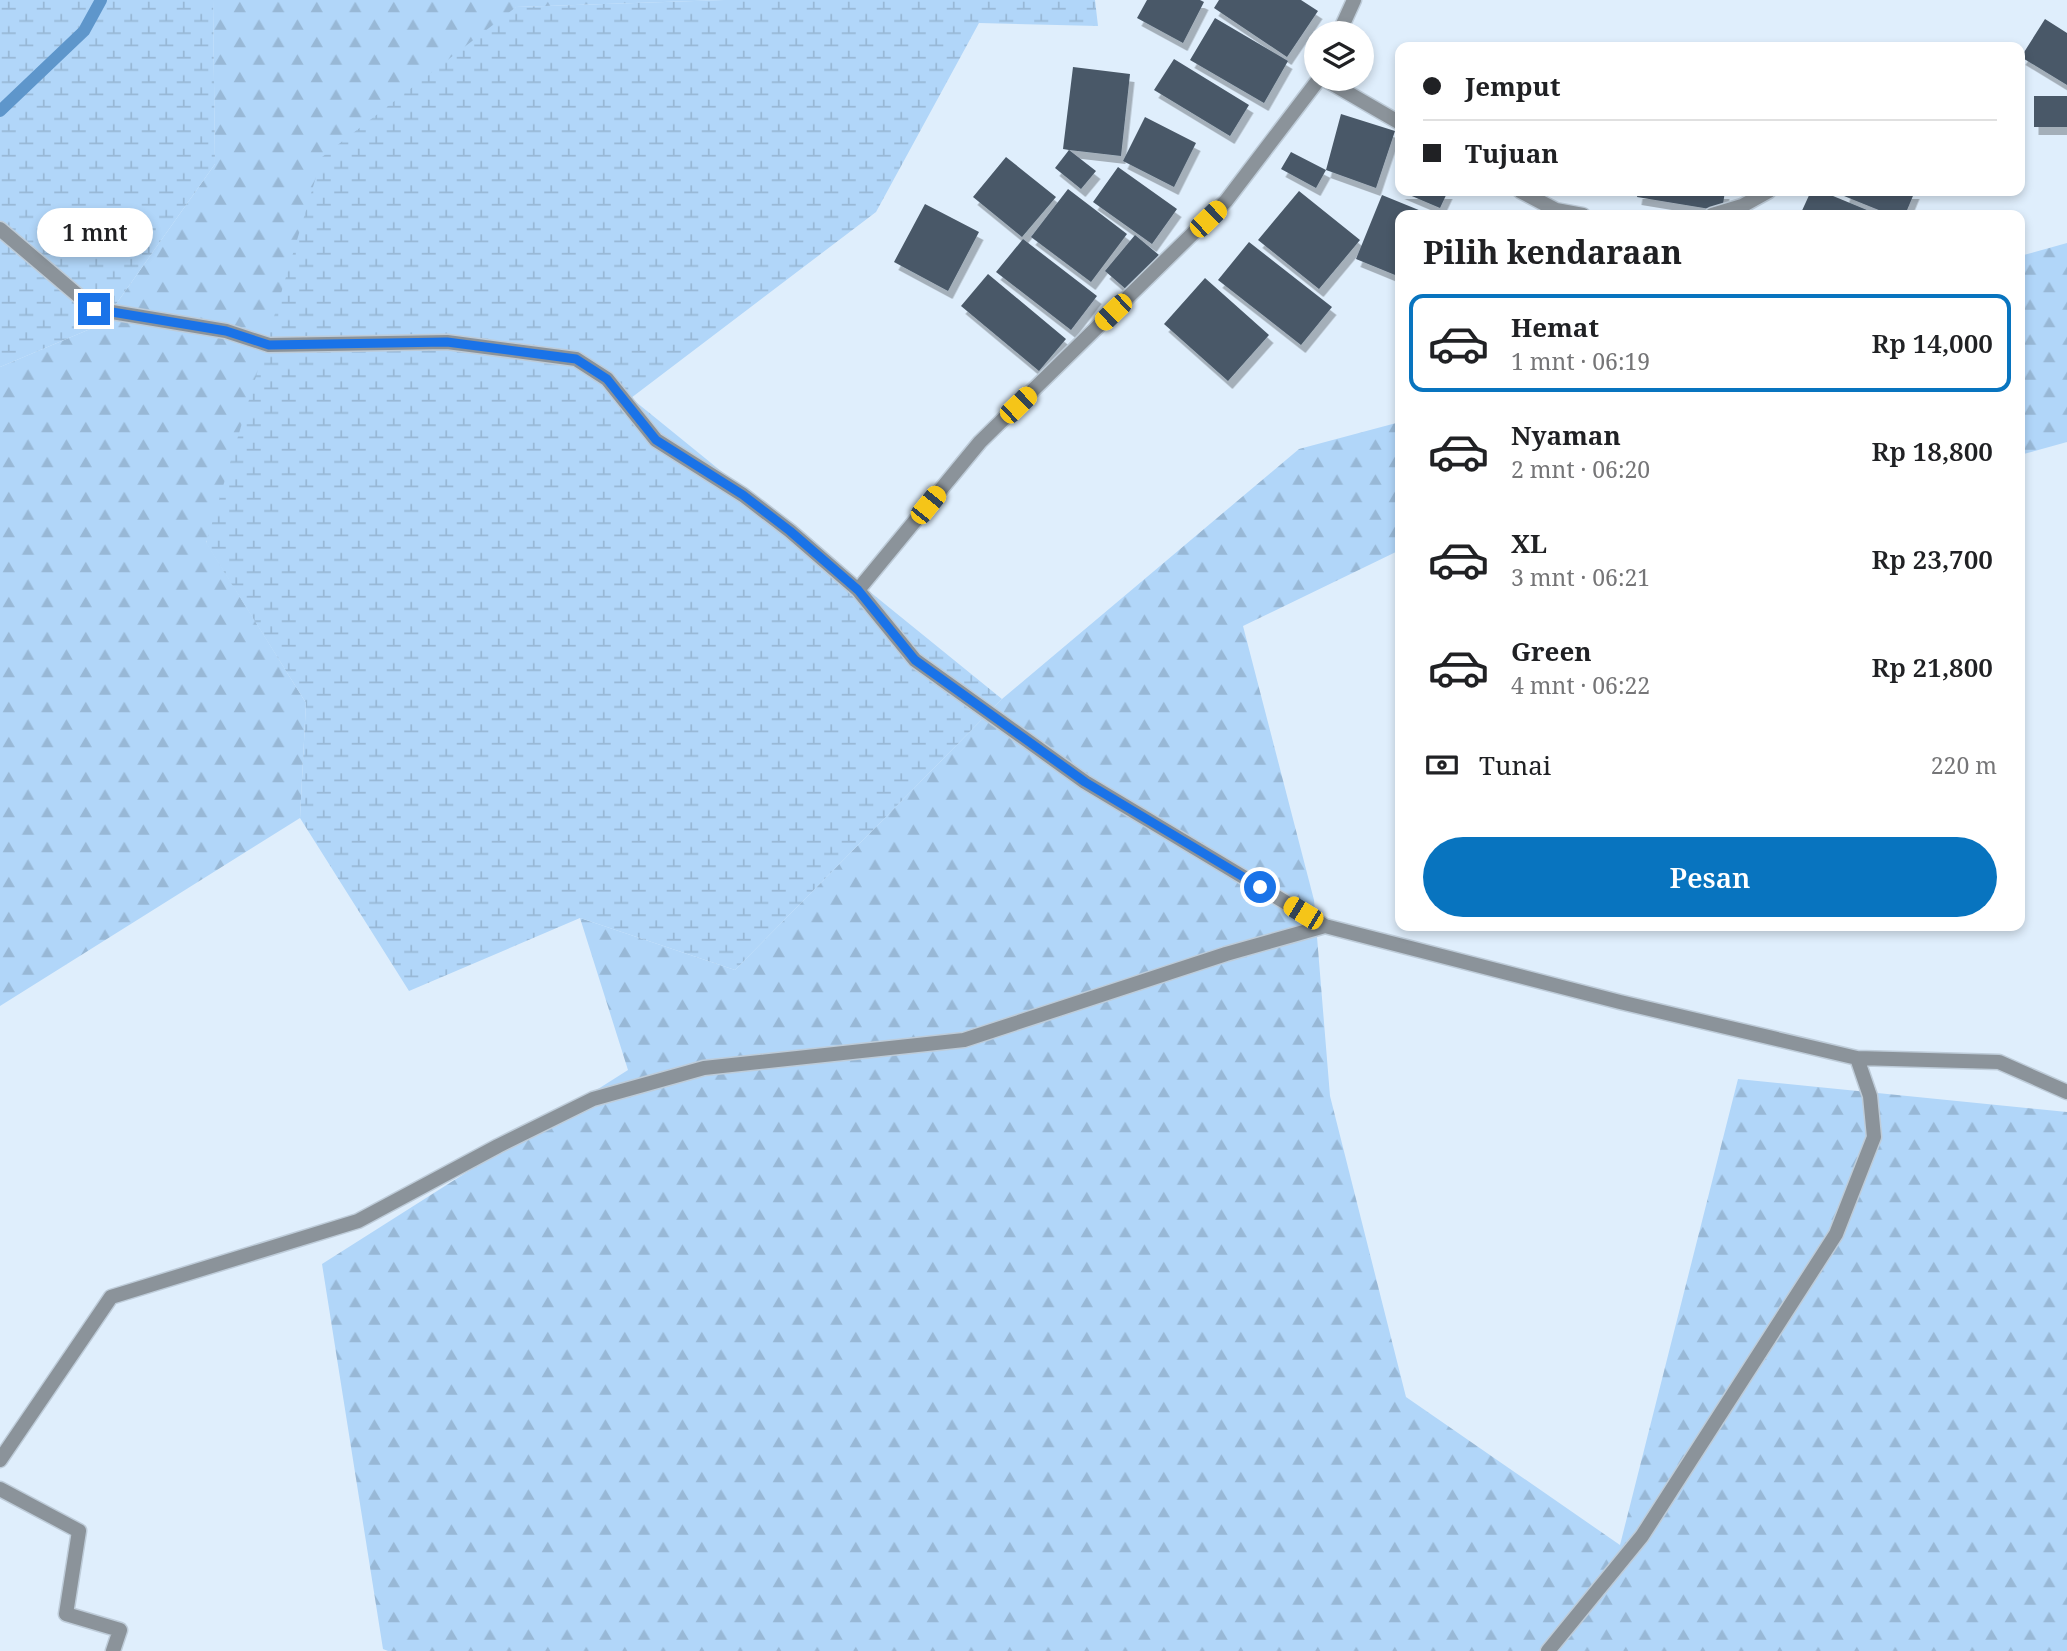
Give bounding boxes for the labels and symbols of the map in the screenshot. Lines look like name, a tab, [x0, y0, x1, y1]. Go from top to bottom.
car	[1186, 197, 1231, 241]
callout: 1 mnt	[36, 208, 152, 256]
car	[1091, 290, 1136, 334]
route end	[78, 293, 110, 325]
car	[996, 383, 1041, 427]
car	[907, 482, 950, 528]
route start	[1244, 871, 1276, 903]
car	[1280, 893, 1327, 933]

